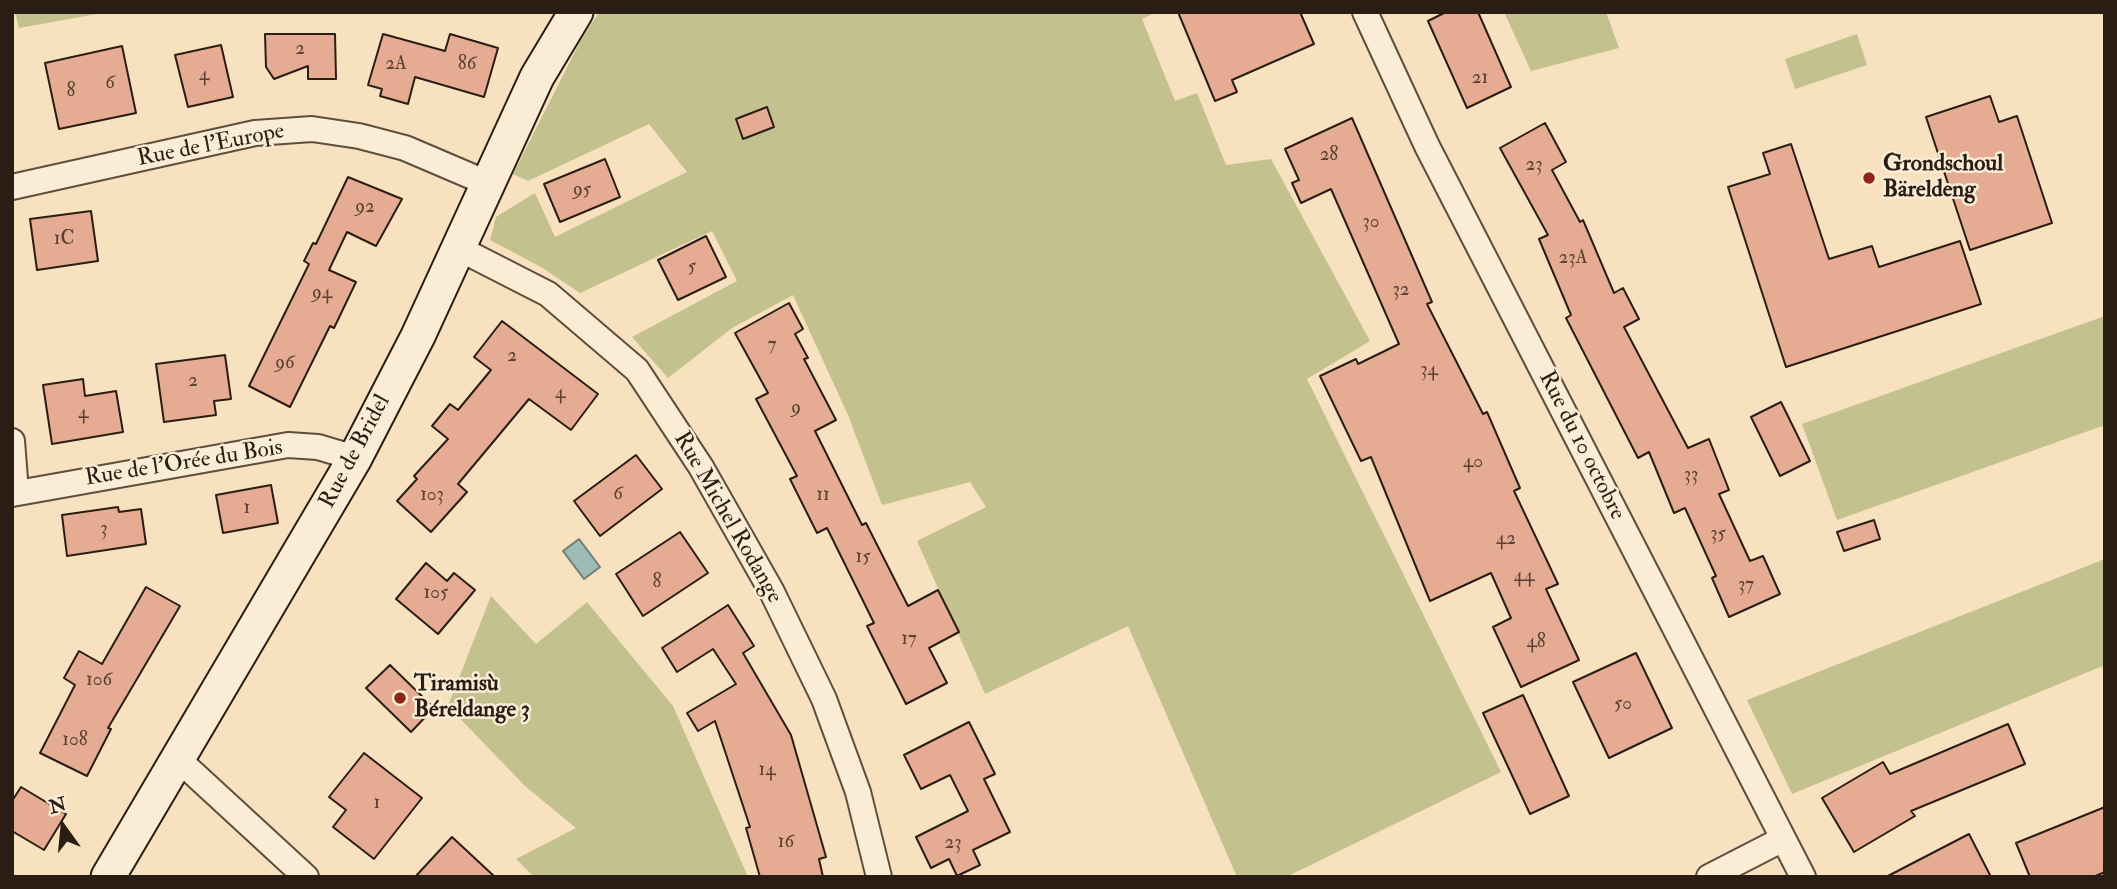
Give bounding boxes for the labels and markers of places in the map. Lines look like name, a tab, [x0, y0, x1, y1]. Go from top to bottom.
place label: Grondschoul Bäreldeng	[1883, 151, 2003, 205]
marker: Grondschoul Bäreldeng	[1861, 170, 1877, 186]
place label: Tiramisù Béreldange 3	[414, 671, 530, 725]
marker: Tiramisù Béreldange 3	[392, 690, 408, 706]

